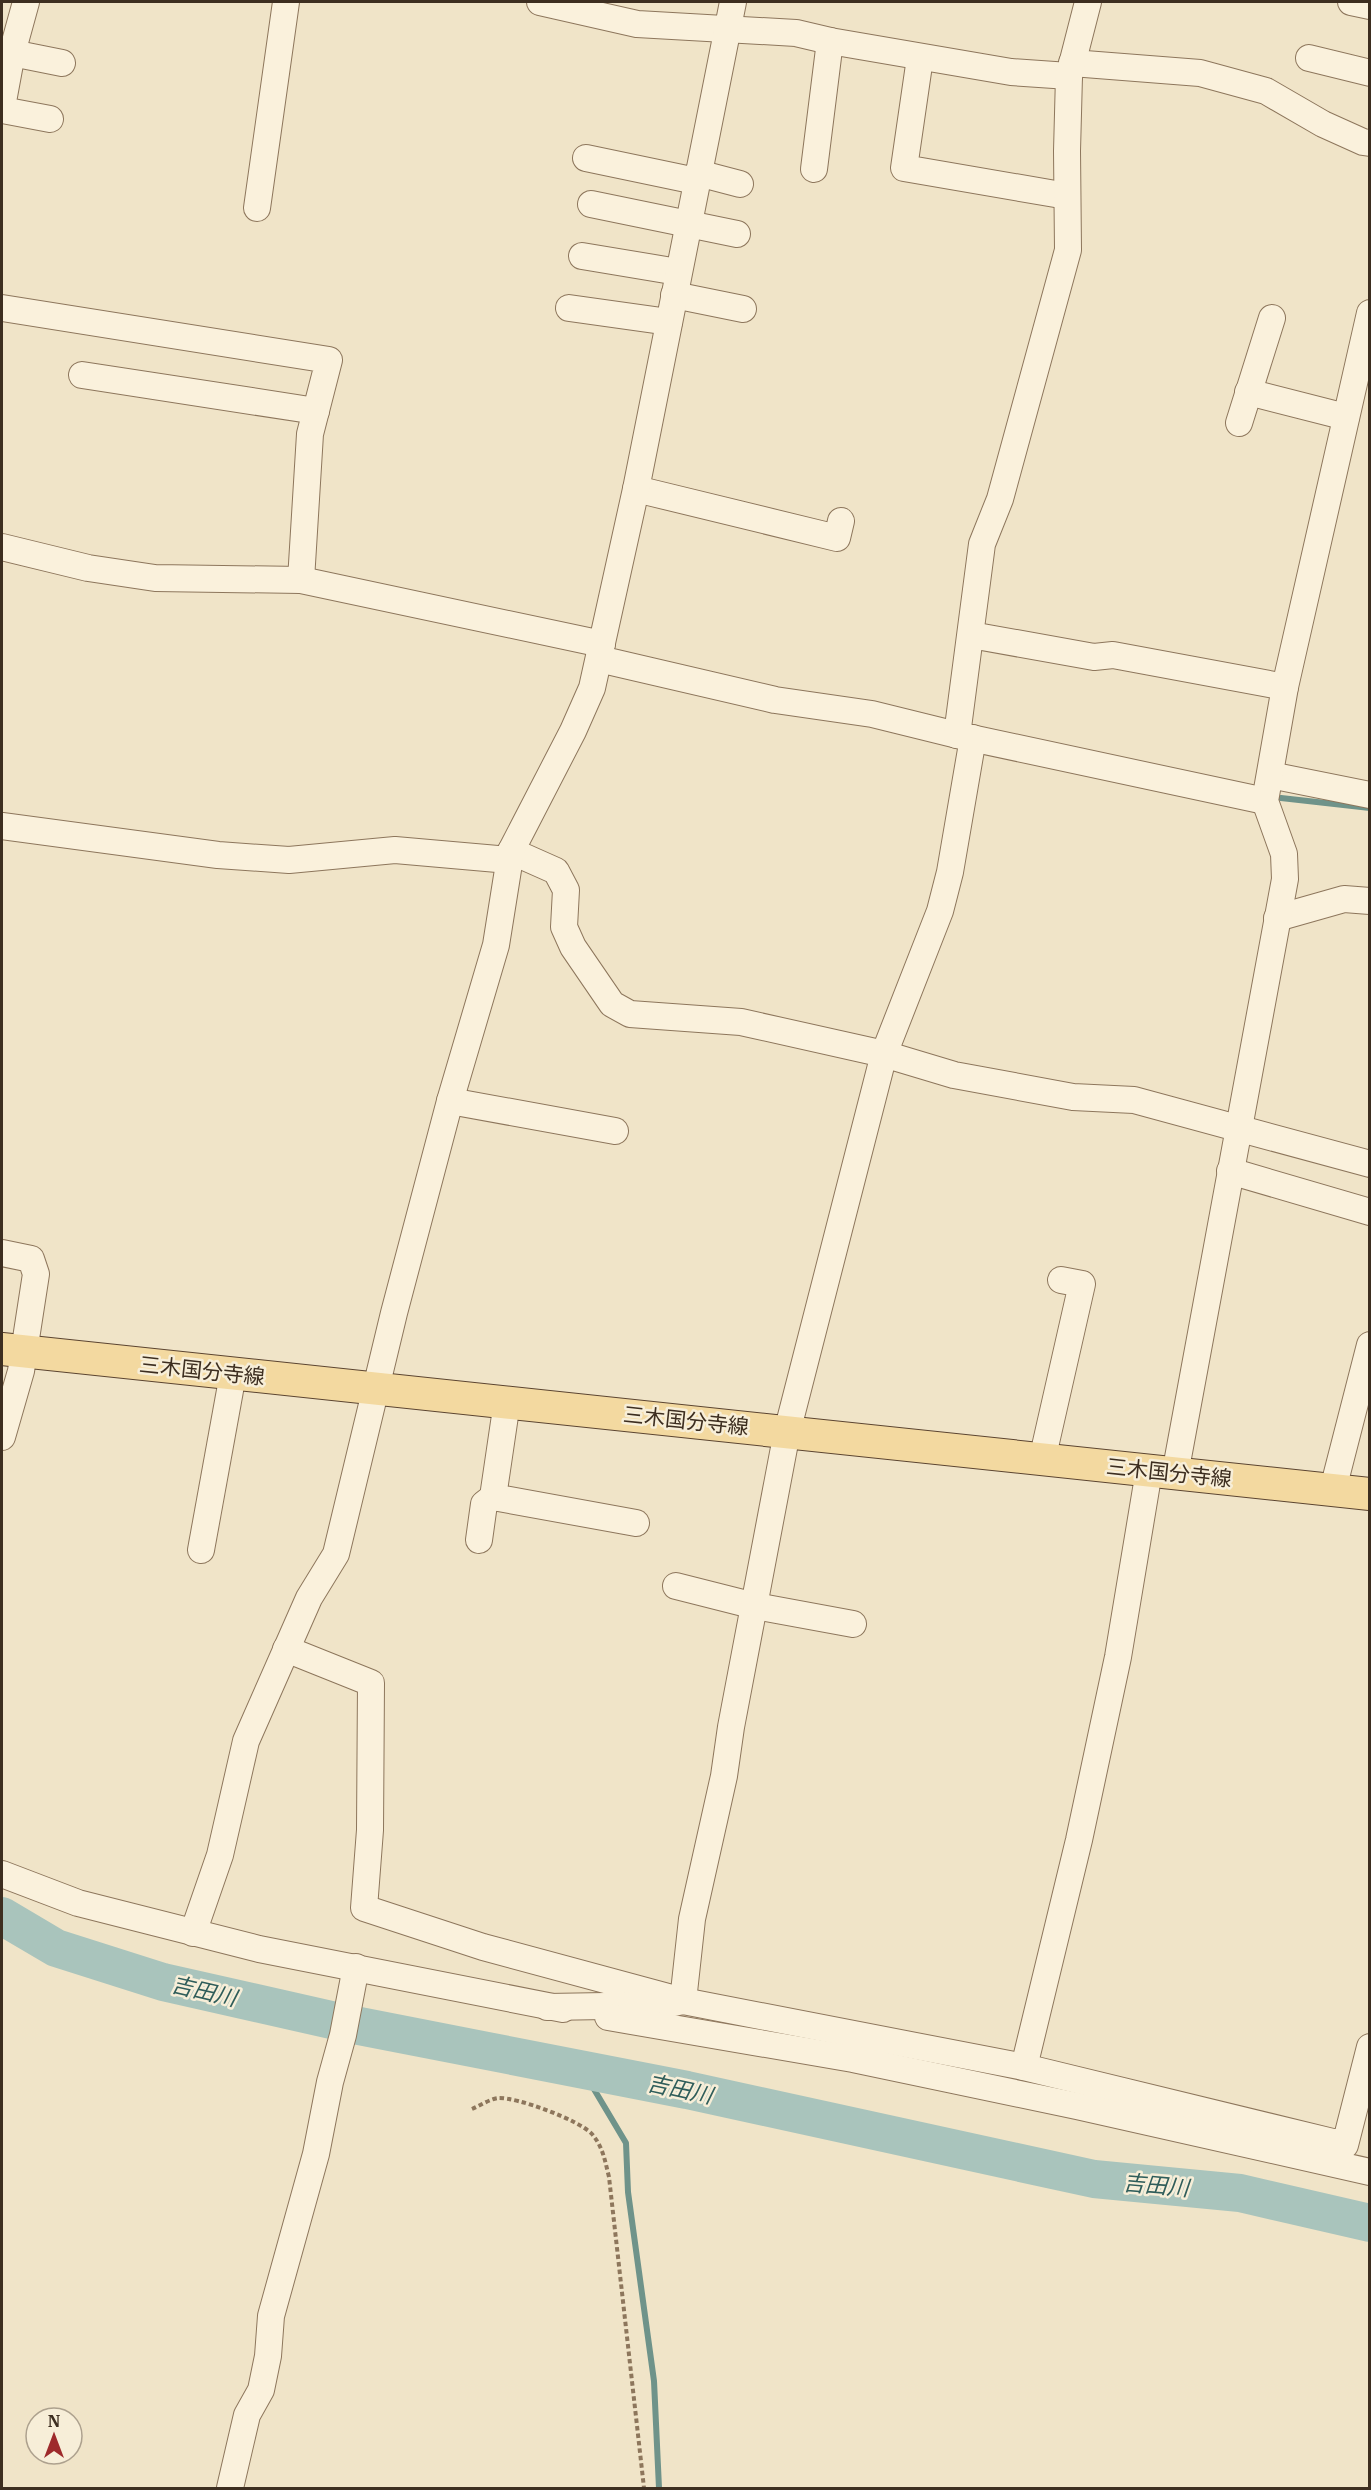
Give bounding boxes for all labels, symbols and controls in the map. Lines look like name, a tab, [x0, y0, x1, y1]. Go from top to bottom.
street label: 三木国分寺線	[138, 1349, 266, 1391]
street label: 三木国分寺線	[622, 1399, 750, 1441]
street label: 三木国分寺線	[1105, 1451, 1233, 1493]
water label: 吉田川	[169, 1969, 241, 2013]
water label: 吉田川	[645, 2067, 717, 2110]
water label: 吉田川	[1122, 2167, 1192, 2202]
north arrow	[24, 2406, 84, 2466]
text: N	[48, 2411, 60, 2431]

